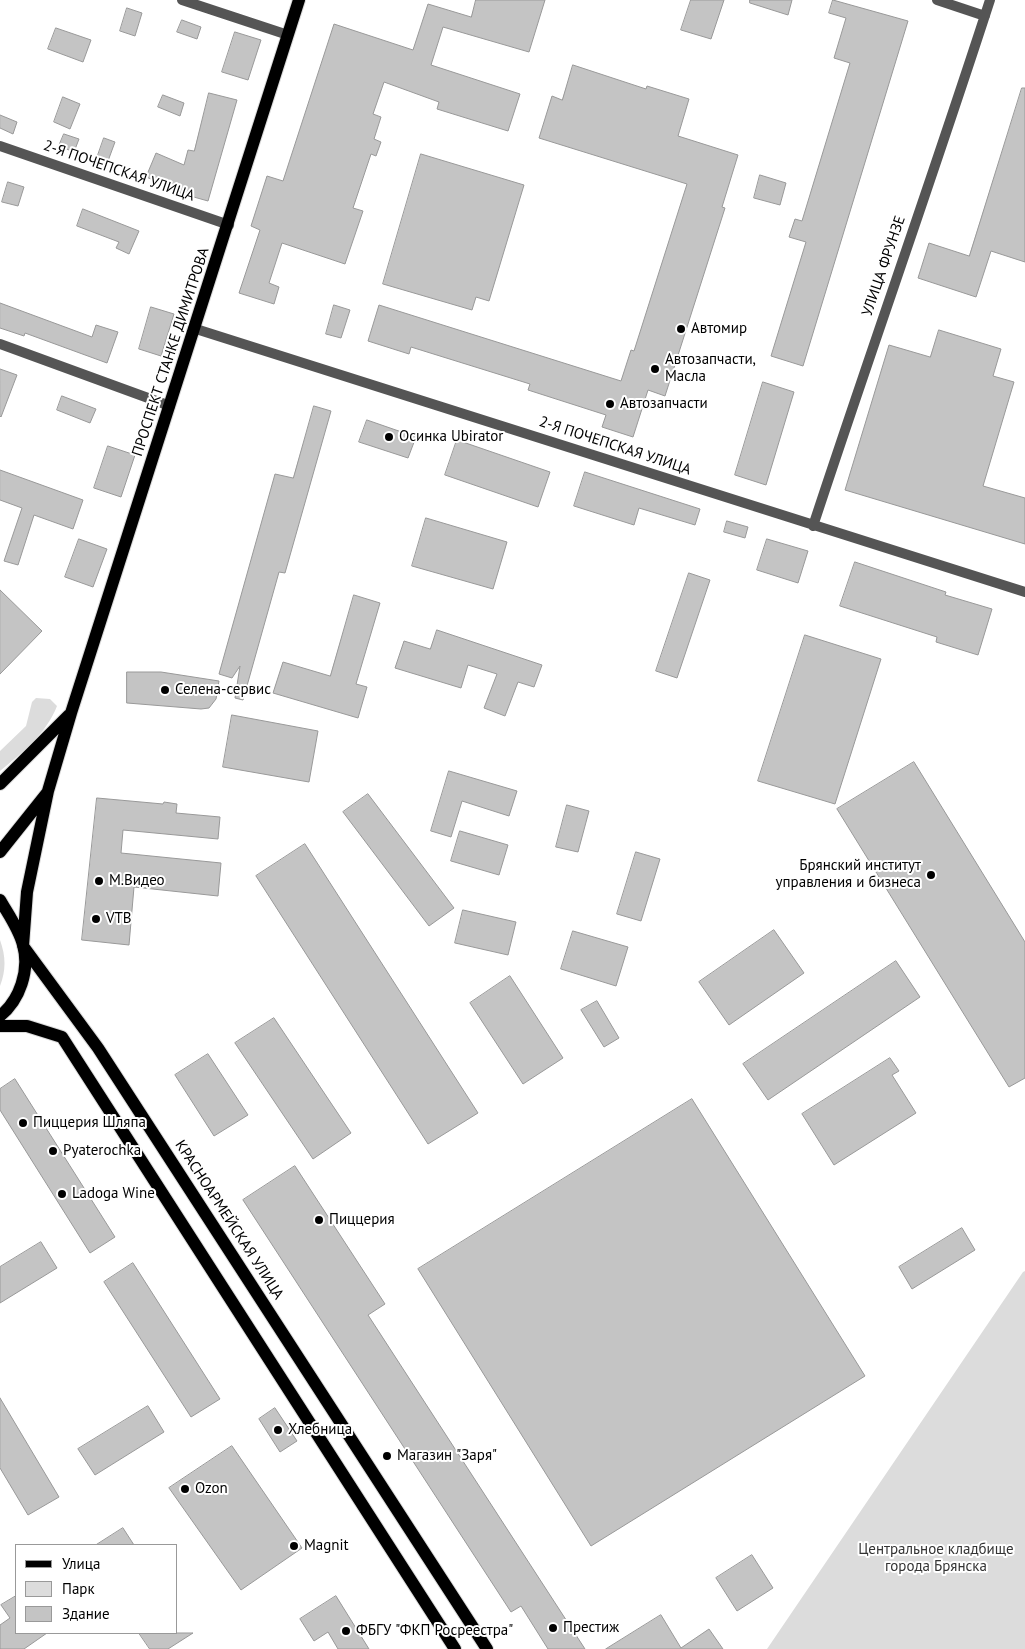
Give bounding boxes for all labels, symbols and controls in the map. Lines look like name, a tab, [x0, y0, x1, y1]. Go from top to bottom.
street label: 2-Я ПОЧЕПСКАЯ УЛИЦА	[41, 137, 197, 205]
street label: УЛИЦА ФРУНЗЕ	[858, 214, 910, 318]
street label: ПРОСПЕКТ СТАНКЕ ДИМИТРОВА	[129, 245, 213, 459]
place label: Автомир	[691, 320, 747, 338]
marker: Автомир	[675, 323, 687, 335]
place label: Автозапчасти, Масла	[665, 351, 756, 386]
marker: Автозапчасти, Масла	[649, 363, 661, 375]
place label: Автозапчасти	[620, 395, 708, 413]
marker: Автозапчасти	[604, 398, 616, 410]
street label: 2-Я ПОЧЕПСКАЯ УЛИЦА	[537, 413, 693, 479]
place label: Осинка Ubirator	[399, 428, 503, 446]
marker: Осинка Ubirator	[383, 431, 395, 443]
place label: Селена-сервис	[175, 681, 271, 699]
marker: Селена-сервис	[159, 684, 171, 696]
place label: Брянский институт управления и бизнеса	[776, 857, 921, 892]
marker: Брянский институт управления и бизнеса	[925, 869, 937, 881]
place label: М.Видео	[109, 872, 165, 890]
marker: М.Видео	[93, 875, 105, 887]
place label: VTB	[106, 910, 132, 928]
marker: VTB	[90, 913, 102, 925]
place label: Пиццерия Шляпа	[33, 1114, 146, 1132]
marker: Пиццерия Шляпа	[17, 1117, 29, 1129]
street label: КРАСНОАРМЕЙСКАЯ УЛИЦА	[171, 1137, 287, 1303]
place label: Pyaterochka	[63, 1142, 141, 1160]
marker: Pyaterochka	[47, 1145, 59, 1157]
place label: Ladoga Wine	[72, 1185, 155, 1203]
marker: Ladoga Wine	[56, 1188, 68, 1200]
place label: Пиццерия	[329, 1211, 395, 1229]
marker: Пиццерия	[313, 1214, 325, 1226]
place label: Хлебница	[288, 1421, 352, 1439]
marker: Хлебница	[272, 1424, 284, 1436]
place label: Магазин "Заря"	[397, 1447, 497, 1465]
marker: Магазин "Заря"	[381, 1450, 393, 1462]
place label: Ozon	[195, 1480, 228, 1498]
marker: Ozon	[179, 1483, 191, 1495]
place label: Magnit	[304, 1537, 349, 1555]
marker: Magnit	[288, 1540, 300, 1552]
park label: Центральное кладбище города Брянска	[858, 1541, 1014, 1576]
legend	[15, 1544, 178, 1634]
text: Улица	[62, 1554, 100, 1573]
text: Парк	[62, 1579, 95, 1598]
text: Здание	[62, 1604, 110, 1623]
place label: Престиж	[563, 1619, 619, 1637]
place label: ФБГУ "ФКП Росреестра"	[356, 1622, 513, 1640]
marker: Престиж	[547, 1622, 559, 1634]
marker: ФБГУ "ФКП Росреестра"	[340, 1625, 352, 1637]

